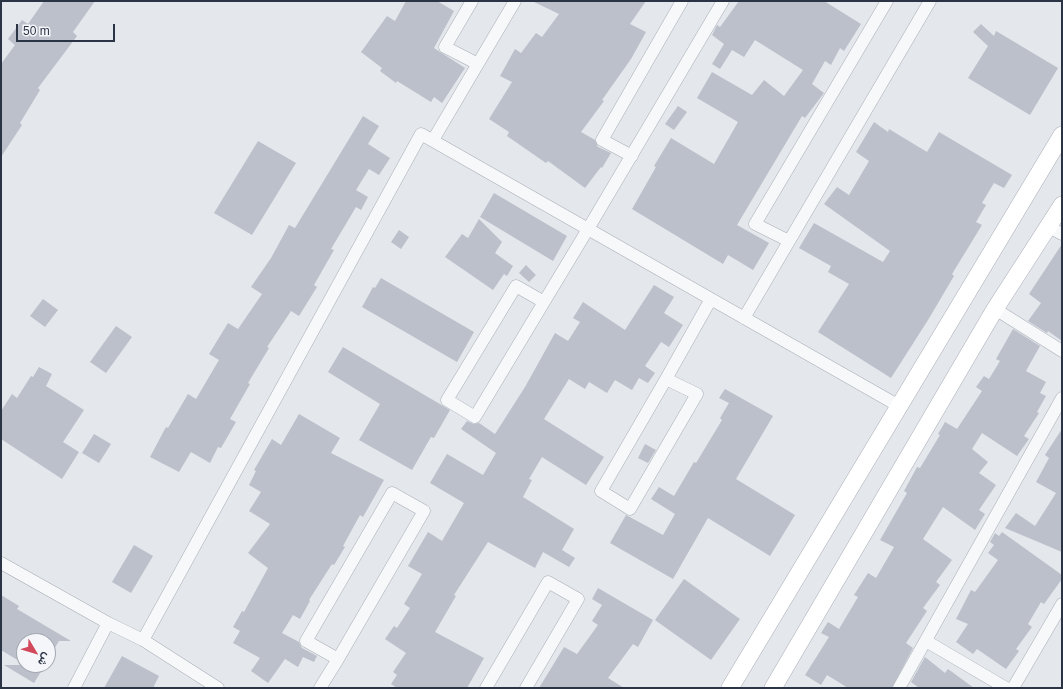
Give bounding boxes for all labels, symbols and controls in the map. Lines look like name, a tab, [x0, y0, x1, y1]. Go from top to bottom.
scale bar	[18, 16, 117, 42]
text: 50 m	[23, 24, 50, 38]
north arrow	[16, 633, 56, 673]
text: ش	[36, 651, 53, 669]

